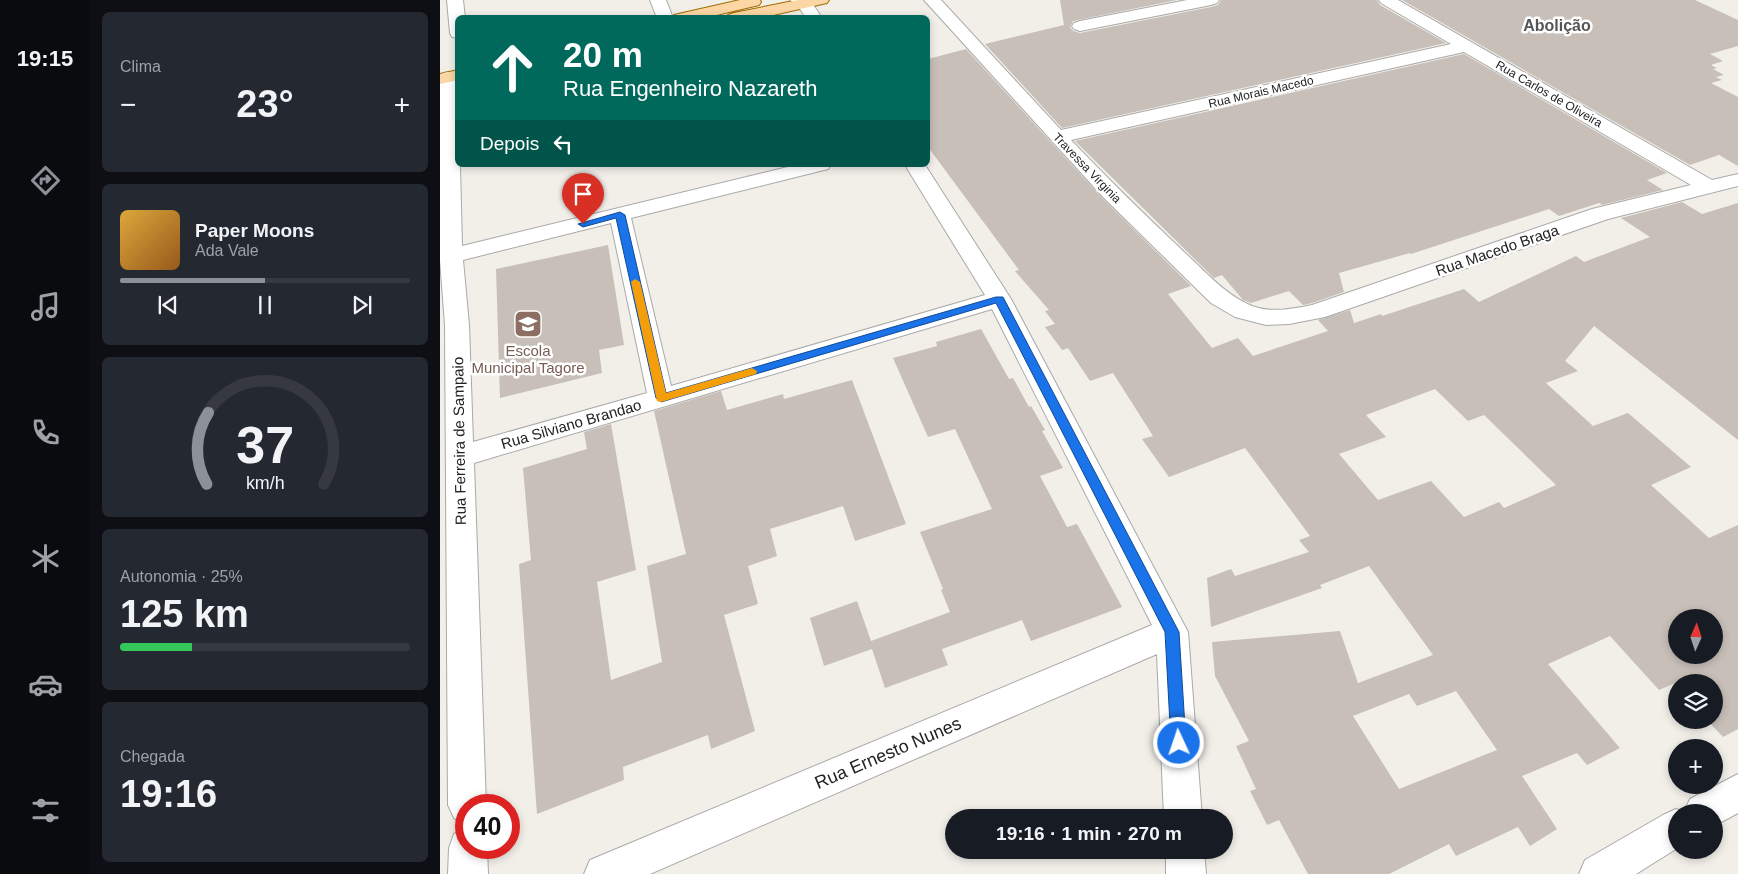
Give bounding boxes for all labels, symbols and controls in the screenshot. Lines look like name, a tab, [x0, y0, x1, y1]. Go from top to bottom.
district label: Abolição	[1523, 17, 1591, 34]
icon: ahead	[480, 35, 545, 100]
text: 20 m	[563, 35, 643, 74]
text: 19:15	[17, 46, 73, 71]
text: Clima	[120, 58, 161, 75]
street label: Rua Carlos de Oliveira	[1493, 58, 1605, 130]
street label: Rua Morais Macedo	[1207, 73, 1315, 111]
text: Rua Engenheiro Nazareth	[563, 76, 817, 101]
text: 23°	[236, 83, 294, 125]
text: −	[120, 89, 136, 120]
text: +	[394, 89, 410, 120]
icon: left	[549, 130, 577, 158]
street label: Travessa Virginia	[1050, 130, 1124, 206]
text: Depois	[480, 133, 539, 154]
icon: directions	[28, 163, 63, 198]
pin	[562, 173, 604, 224]
icon: arrive	[569, 180, 597, 208]
text: Paper Moons	[195, 220, 314, 241]
street label: Rua Macedo Braga	[1433, 221, 1561, 279]
text: Ada Vale	[195, 242, 259, 259]
icon: music	[28, 289, 63, 324]
icon: previous	[154, 291, 182, 319]
icon: pause	[251, 291, 279, 319]
icon: next	[348, 291, 376, 319]
school or university icon: Escola Municipal Tagore	[513, 309, 543, 339]
place label: Escola Municipal Tagore	[471, 342, 585, 376]
street label: Rua Ferreira de Sampaio	[449, 357, 469, 525]
street label: Rua Silviano Brandao	[499, 396, 643, 452]
icon: phone	[28, 415, 63, 450]
text: 37	[236, 416, 294, 474]
text: km/h	[246, 473, 284, 493]
icon: climate	[28, 541, 63, 576]
text: Autonomia · 25%	[120, 568, 243, 585]
text: 125 km	[120, 593, 249, 635]
north arrow	[1668, 609, 1722, 664]
map controls	[1668, 609, 1723, 859]
icon: car	[28, 667, 63, 702]
button: layers	[1668, 674, 1723, 729]
street label: Rua Ernesto Nunes	[812, 713, 964, 793]
position arrow	[1152, 716, 1204, 768]
button: +	[1668, 739, 1723, 794]
text: Chegada	[120, 748, 185, 765]
text: 19:16	[120, 773, 217, 815]
icon: filters	[28, 793, 63, 828]
speed limit sign: 40	[455, 794, 520, 859]
button: −	[1668, 804, 1723, 859]
text: 19:16 · 1 min · 270 m	[996, 823, 1182, 844]

